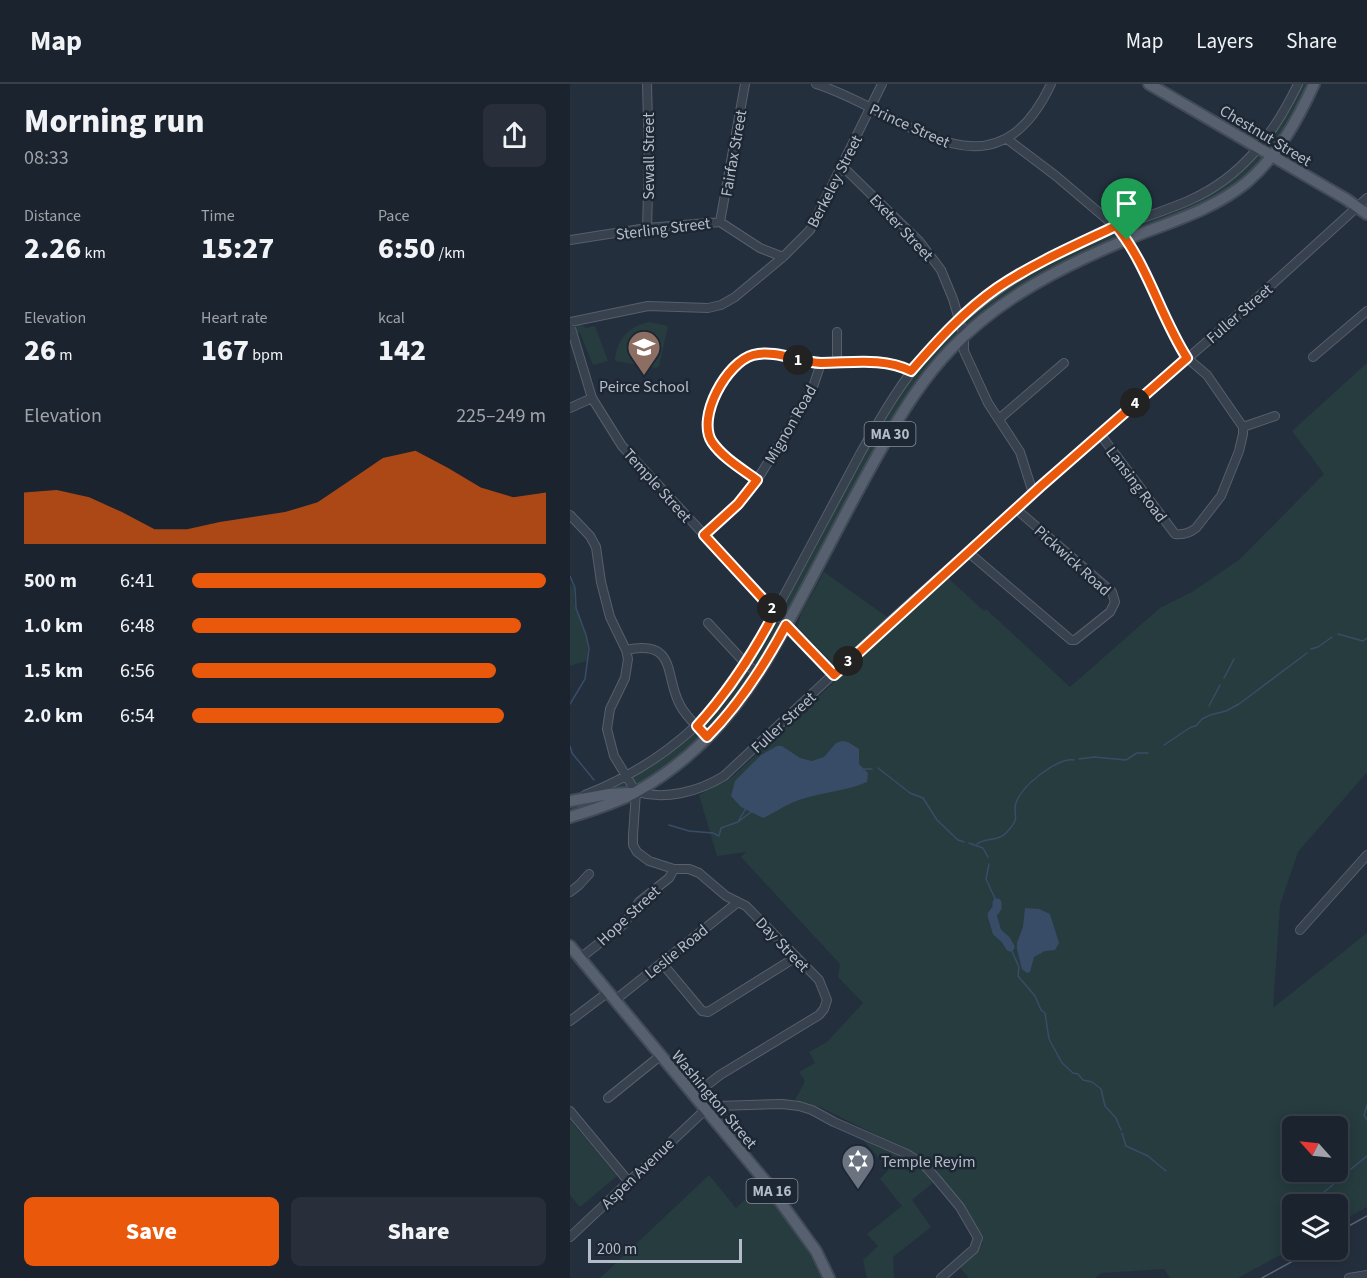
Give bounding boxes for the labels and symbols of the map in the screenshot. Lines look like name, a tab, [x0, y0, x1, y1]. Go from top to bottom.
street label: Prince Street	[866, 98, 954, 154]
street label: Chestnut Street	[1215, 100, 1316, 172]
street label: Fairfax Street	[716, 107, 753, 198]
street label: Sewall Street	[638, 112, 660, 200]
street label: Berkeley Street	[802, 131, 868, 232]
pin	[1101, 178, 1152, 240]
street label: Exeter Street	[864, 189, 939, 267]
street label: Sterling Street	[615, 212, 712, 246]
street label: Fuller Street	[1202, 278, 1278, 349]
school or university icon: Peirce School	[626, 329, 662, 376]
pin: 1	[783, 345, 813, 375]
place label: Peirce School	[599, 376, 689, 398]
street label: Mignon Road	[759, 381, 822, 468]
pin: 4	[1120, 388, 1150, 418]
road number: MA 30	[864, 422, 916, 446]
street label: Lansing Road	[1100, 442, 1172, 527]
street label: Temple Street	[618, 444, 697, 528]
street label: Pickwick Road	[1029, 520, 1116, 601]
pin: 2	[757, 593, 787, 623]
pin: 3	[833, 646, 863, 676]
street label: Fuller Street	[746, 687, 821, 758]
street label: Hope Street	[592, 880, 666, 951]
street label: Day Street	[751, 912, 814, 977]
street label: Leslie Road	[640, 919, 713, 984]
street label: Washington Street	[666, 1046, 762, 1154]
north arrow	[1282, 1116, 1348, 1182]
street label: Aspen Avenue	[596, 1133, 679, 1214]
synagogue icon: Temple Reyim	[840, 1143, 876, 1190]
place label: Temple Reyim	[881, 1151, 975, 1173]
road number: MA 16	[746, 1179, 798, 1203]
scale bar	[588, 1236, 742, 1264]

